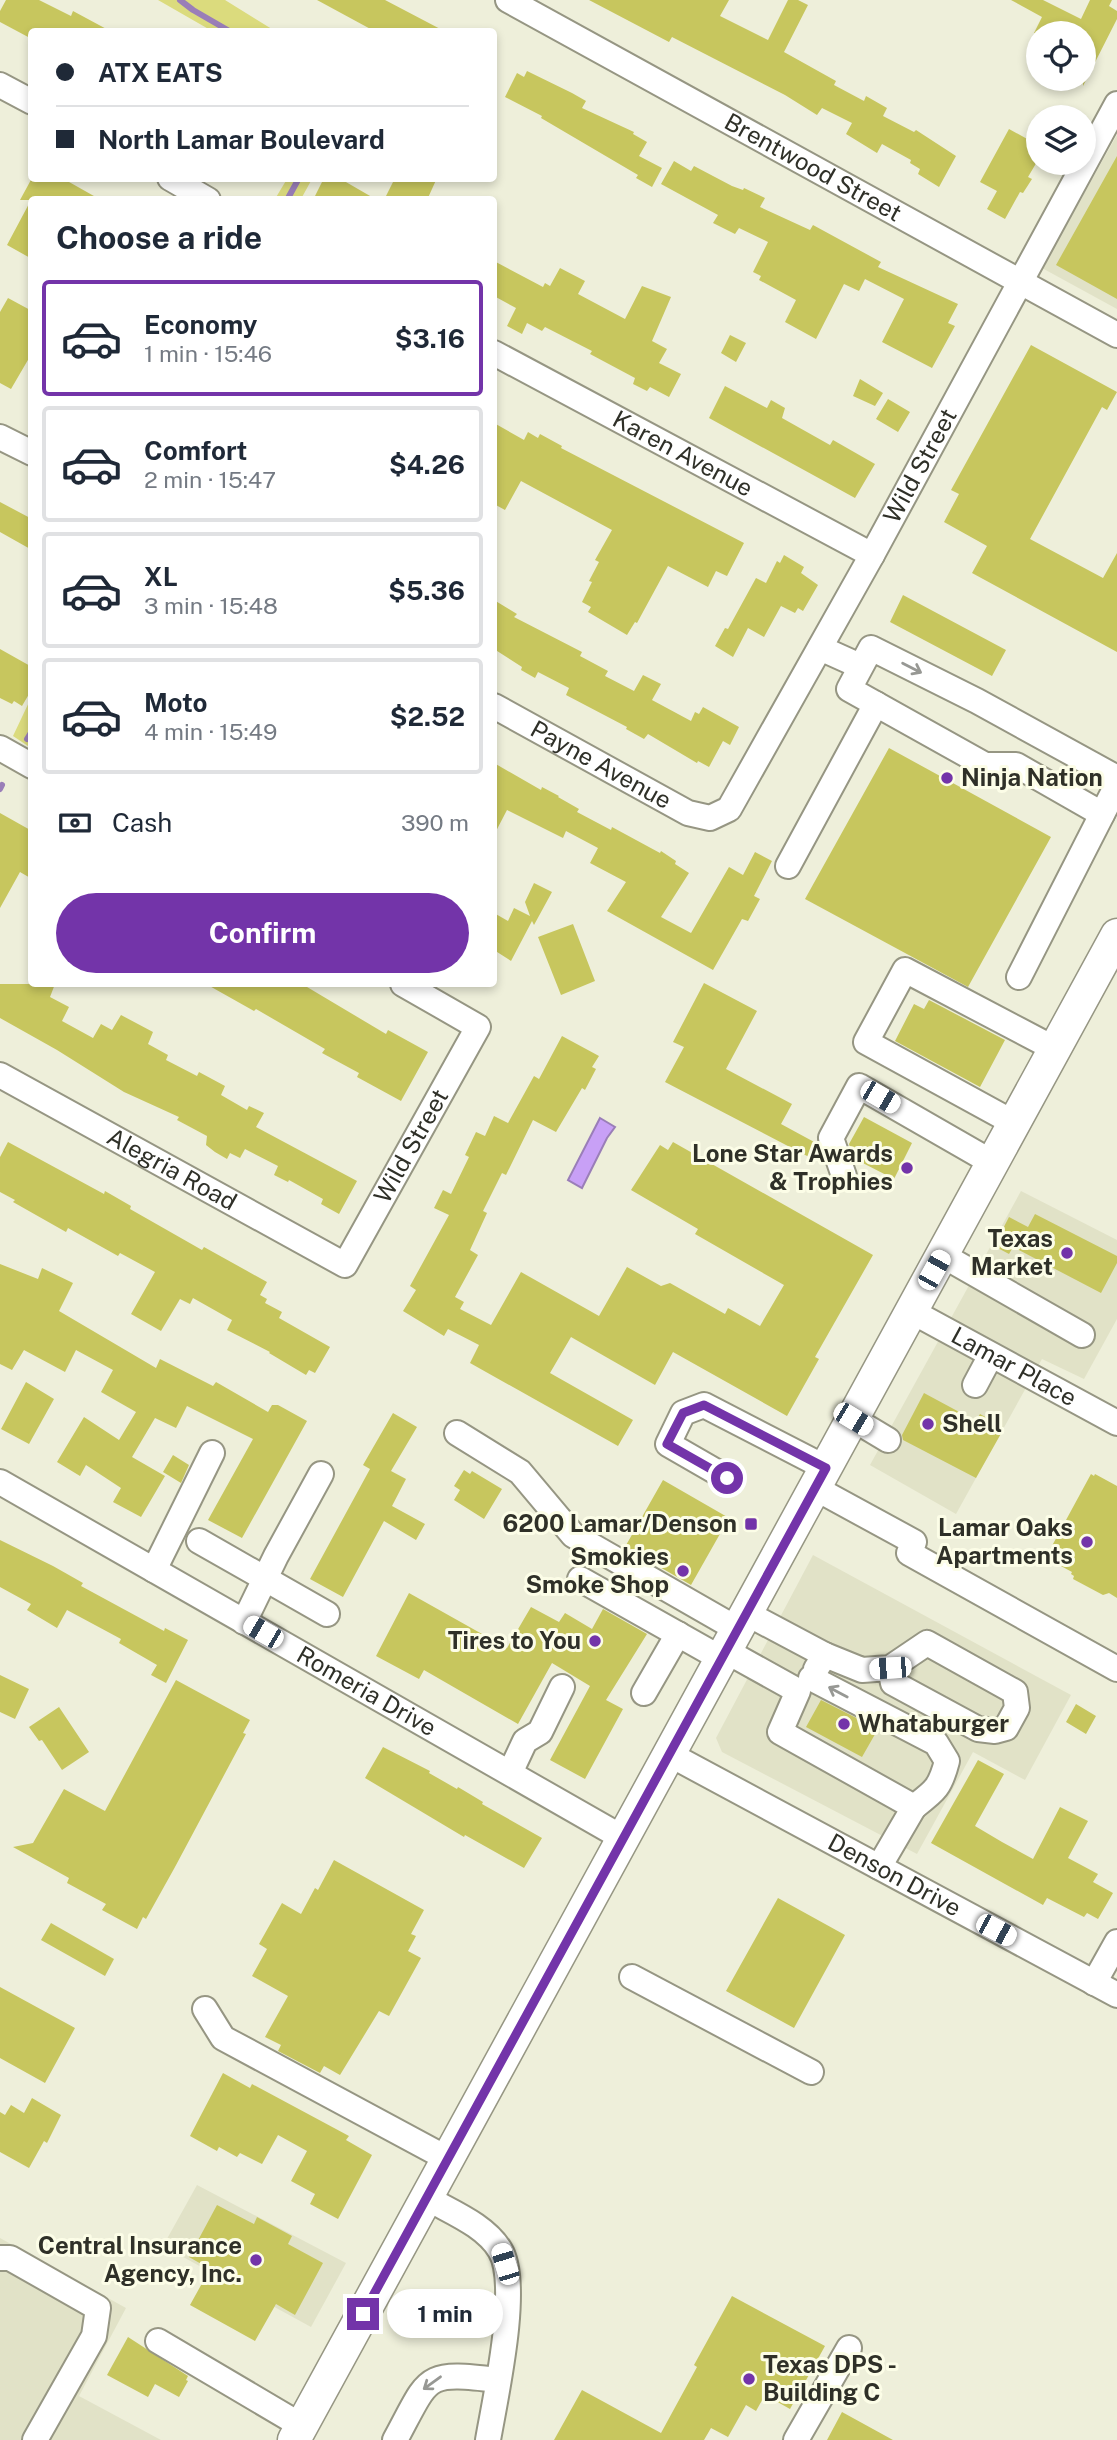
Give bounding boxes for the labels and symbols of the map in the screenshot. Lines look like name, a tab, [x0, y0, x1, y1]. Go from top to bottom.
street label: Brentwood Street	[720, 107, 907, 227]
street label: Wild Street	[877, 403, 962, 527]
street label: Karen Avenue	[609, 404, 758, 502]
one-way arrow	[901, 662, 922, 676]
street label: Payne Avenue	[526, 714, 677, 814]
place label: Ninja Nation	[961, 763, 1103, 791]
marker: Ninja Nation	[939, 770, 955, 786]
car	[857, 1077, 904, 1117]
street label: Wild Street	[368, 1084, 453, 1207]
street label: Alegria Road	[103, 1122, 242, 1216]
place label: Lone Star Awards & Trophies	[692, 1139, 893, 1195]
marker: Lone Star Awards & Trophies	[899, 1160, 915, 1176]
place label: Texas Market	[971, 1224, 1053, 1280]
marker: Texas Market	[1059, 1245, 1075, 1261]
car	[915, 1247, 954, 1293]
street label: Lamar Place	[947, 1321, 1082, 1411]
car	[830, 1399, 877, 1439]
place label: Shell	[942, 1409, 1002, 1437]
marker: Shell	[920, 1416, 936, 1432]
route start	[711, 1462, 743, 1494]
place label: 6200 Lamar/Denson	[502, 1509, 737, 1537]
place label: Lamar Oaks Apartments	[936, 1513, 1073, 1569]
marker: 6200 Lamar/Denson	[743, 1516, 759, 1532]
marker: Lamar Oaks Apartments	[1079, 1534, 1095, 1550]
place label: Smokies Smoke Shop	[525, 1542, 669, 1598]
marker: Smokies Smoke Shop	[675, 1563, 691, 1579]
car	[240, 1612, 287, 1652]
place label: Tires to You	[448, 1626, 581, 1654]
marker: Tires to You	[587, 1633, 603, 1649]
street label: Romeria Drive	[292, 1640, 441, 1741]
car	[869, 1656, 912, 1680]
one-way arrow	[828, 1685, 848, 1699]
place label: Whataburger	[858, 1709, 1009, 1737]
marker: Whataburger	[836, 1716, 852, 1732]
street label: Denson Drive	[824, 1827, 966, 1922]
car	[973, 1911, 1020, 1949]
place label: Central Insurance Agency, Inc.	[38, 2231, 242, 2287]
car	[489, 2241, 522, 2287]
marker: Central Insurance Agency, Inc.	[248, 2252, 264, 2268]
callout: 1 min	[388, 2290, 503, 2338]
route end	[347, 2298, 379, 2330]
place label: Texas DPS - Building C	[763, 2350, 897, 2406]
marker: Texas DPS - Building C	[741, 2371, 757, 2387]
one-way arrow	[423, 2375, 442, 2390]

